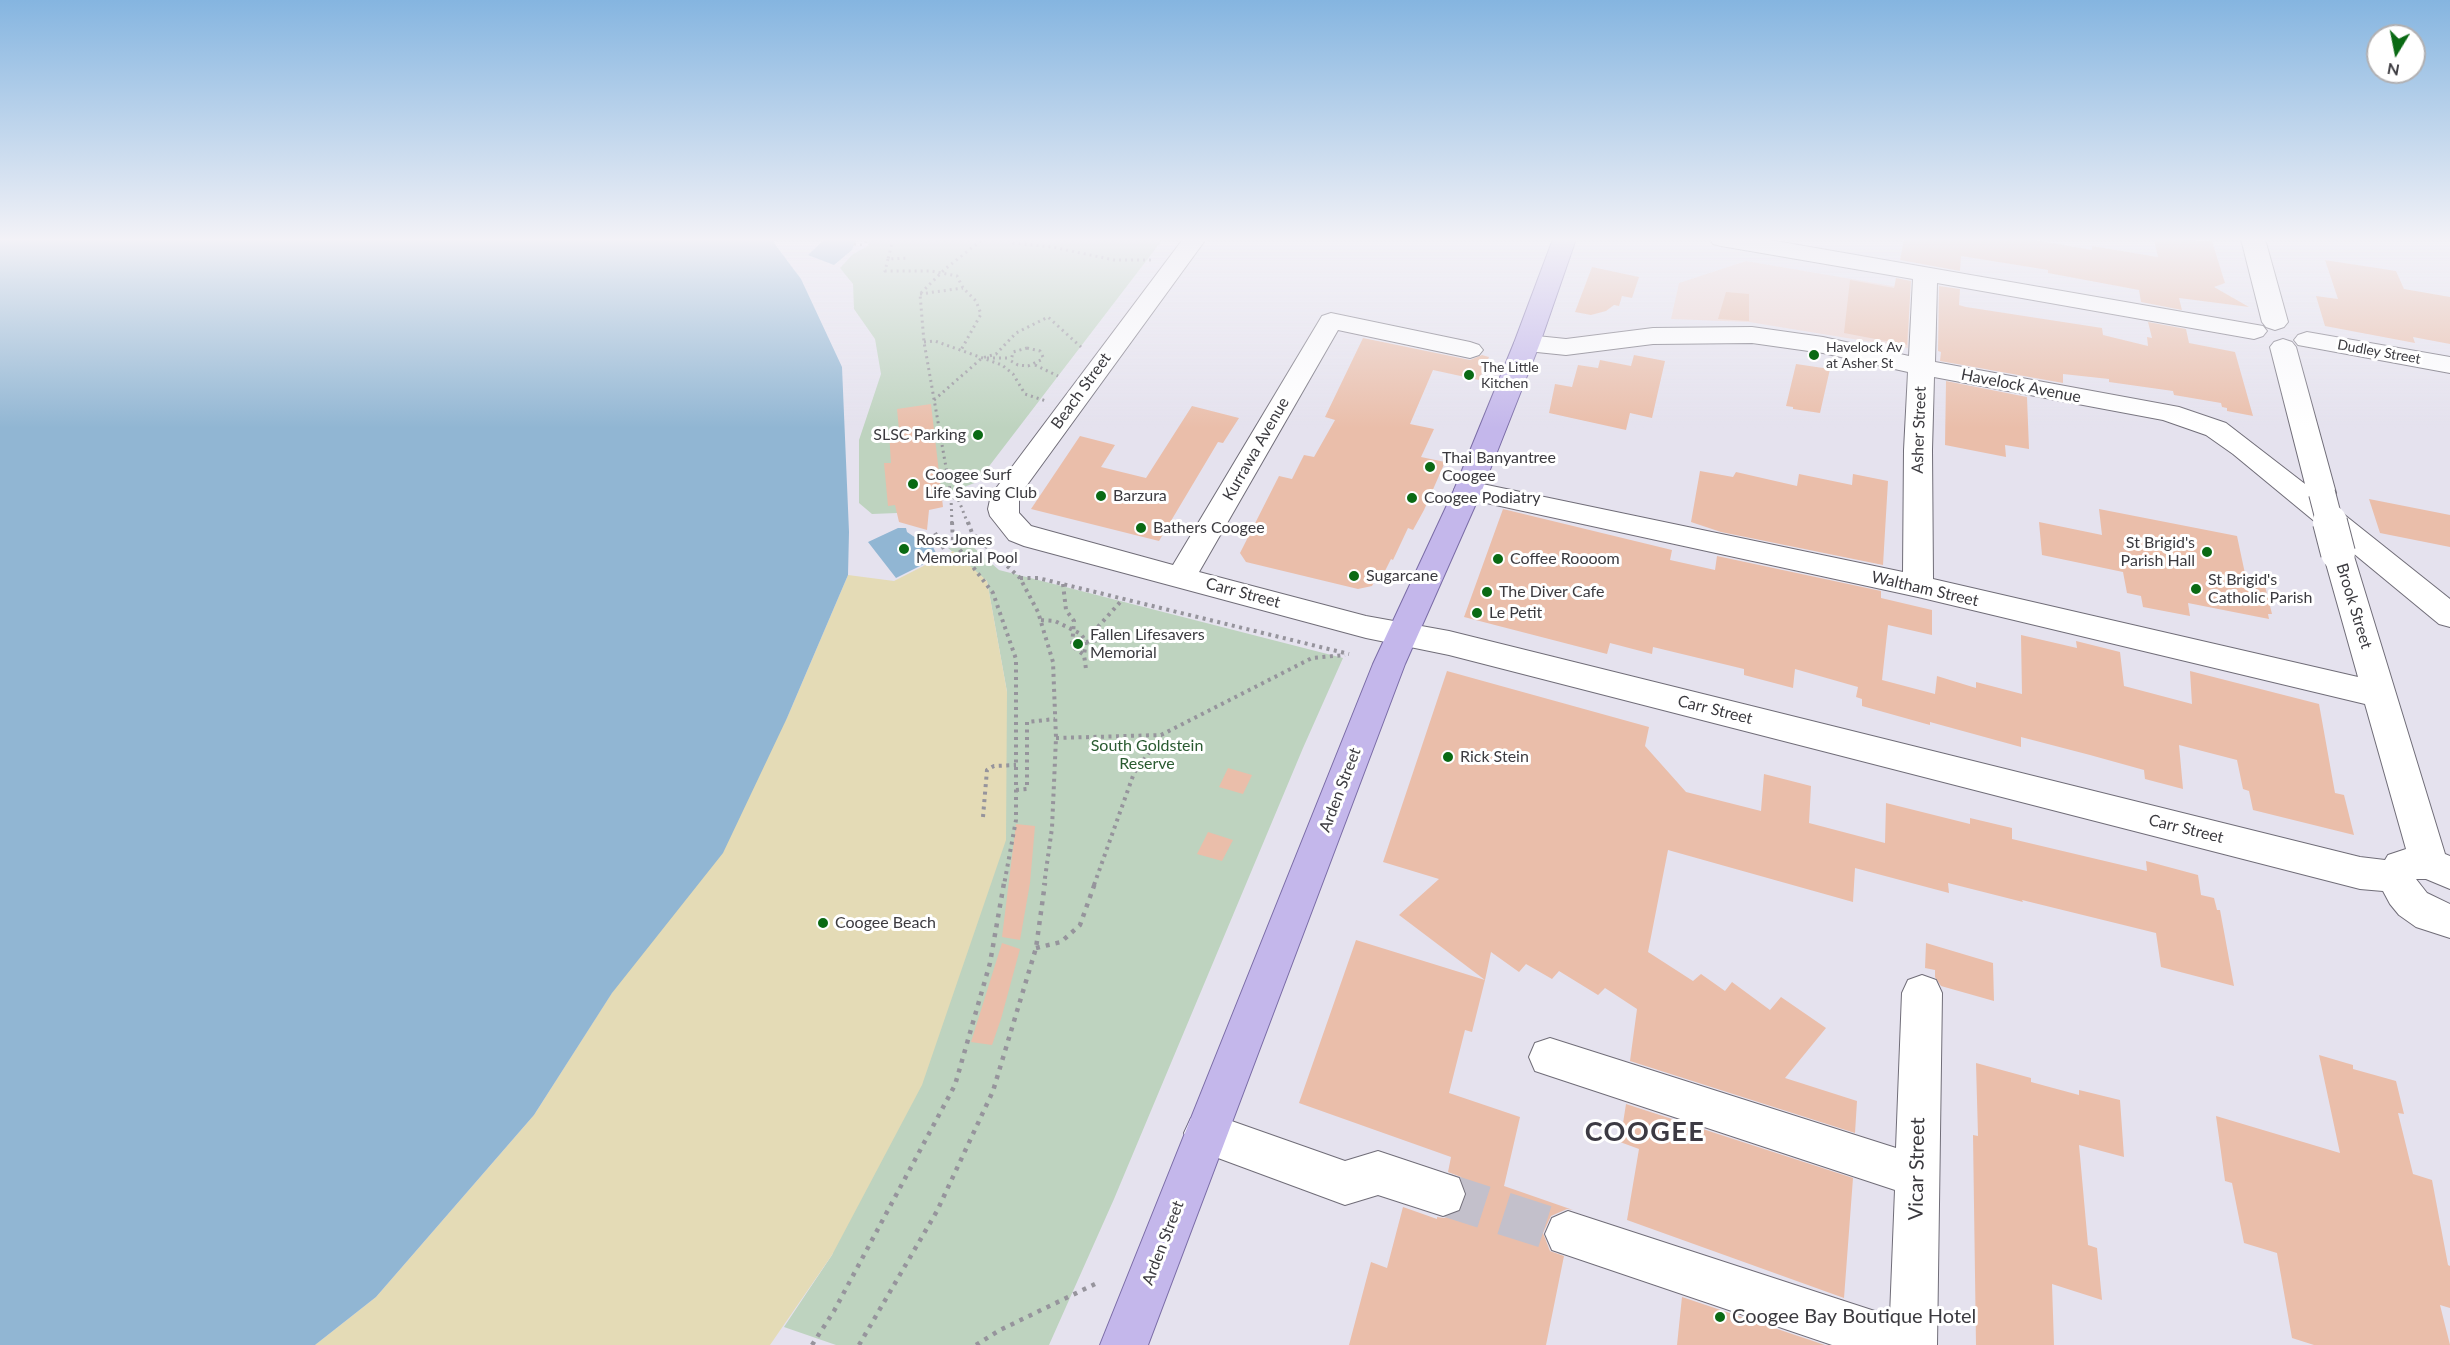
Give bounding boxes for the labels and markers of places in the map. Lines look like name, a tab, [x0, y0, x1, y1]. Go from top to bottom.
place label: Havelock Av at Asher St	[1826, 339, 1902, 372]
marker: Havelock Av at Asher St	[1807, 348, 1821, 362]
place label: The Little Kitchen	[1481, 359, 1539, 392]
marker: The Little Kitchen	[1462, 368, 1476, 382]
place label: SLSC Parking	[873, 425, 966, 445]
marker: SLSC Parking	[971, 428, 985, 442]
place label: Thai Banyantree Coogee	[1442, 448, 1556, 486]
marker: Thai Banyantree Coogee	[1423, 460, 1437, 474]
place label: Coogee Surf Life Saving Club	[925, 465, 1037, 503]
marker: Coogee Surf Life Saving Club	[906, 477, 920, 491]
place label: Barzura	[1113, 486, 1167, 506]
place label: Coogee Podiatry	[1424, 488, 1541, 508]
marker: Barzura	[1094, 489, 1108, 503]
marker: Coogee Podiatry	[1405, 491, 1419, 505]
place label: Bathers Coogee	[1153, 518, 1265, 538]
marker: Bathers Coogee	[1134, 521, 1148, 535]
place label: Ross Jones Memorial Pool	[916, 530, 1018, 568]
place label: St Brigid's Parish Hall	[2121, 533, 2195, 571]
marker: Ross Jones Memorial Pool	[897, 542, 911, 556]
marker: St Brigid's Parish Hall	[2200, 545, 2214, 559]
place label: Coffee Roooom	[1510, 549, 1620, 569]
marker: Coffee Roooom	[1491, 552, 1505, 566]
place label: Sugarcane	[1366, 566, 1438, 586]
marker: Sugarcane	[1347, 569, 1361, 583]
place label: St Brigid's Catholic Parish	[2208, 570, 2312, 608]
place label: The Diver Cafe	[1499, 582, 1604, 602]
marker: St Brigid's Catholic Parish	[2189, 582, 2203, 596]
marker: The Diver Cafe	[1480, 585, 1494, 599]
place label: Le Petit	[1489, 603, 1542, 623]
marker: Le Petit	[1470, 606, 1484, 620]
place label: Fallen Lifesavers Memorial	[1090, 625, 1205, 663]
marker: Fallen Lifesavers Memorial	[1071, 637, 1085, 651]
place label: Rick Stein	[1460, 747, 1529, 767]
marker: Rick Stein	[1441, 750, 1455, 764]
place label: Coogee Beach	[835, 913, 936, 933]
marker: Coogee Beach	[816, 916, 830, 930]
place label: Coogee Bay Boutique Hotel	[1732, 1305, 1976, 1329]
marker: Coogee Bay Boutique Hotel	[1713, 1310, 1727, 1324]

